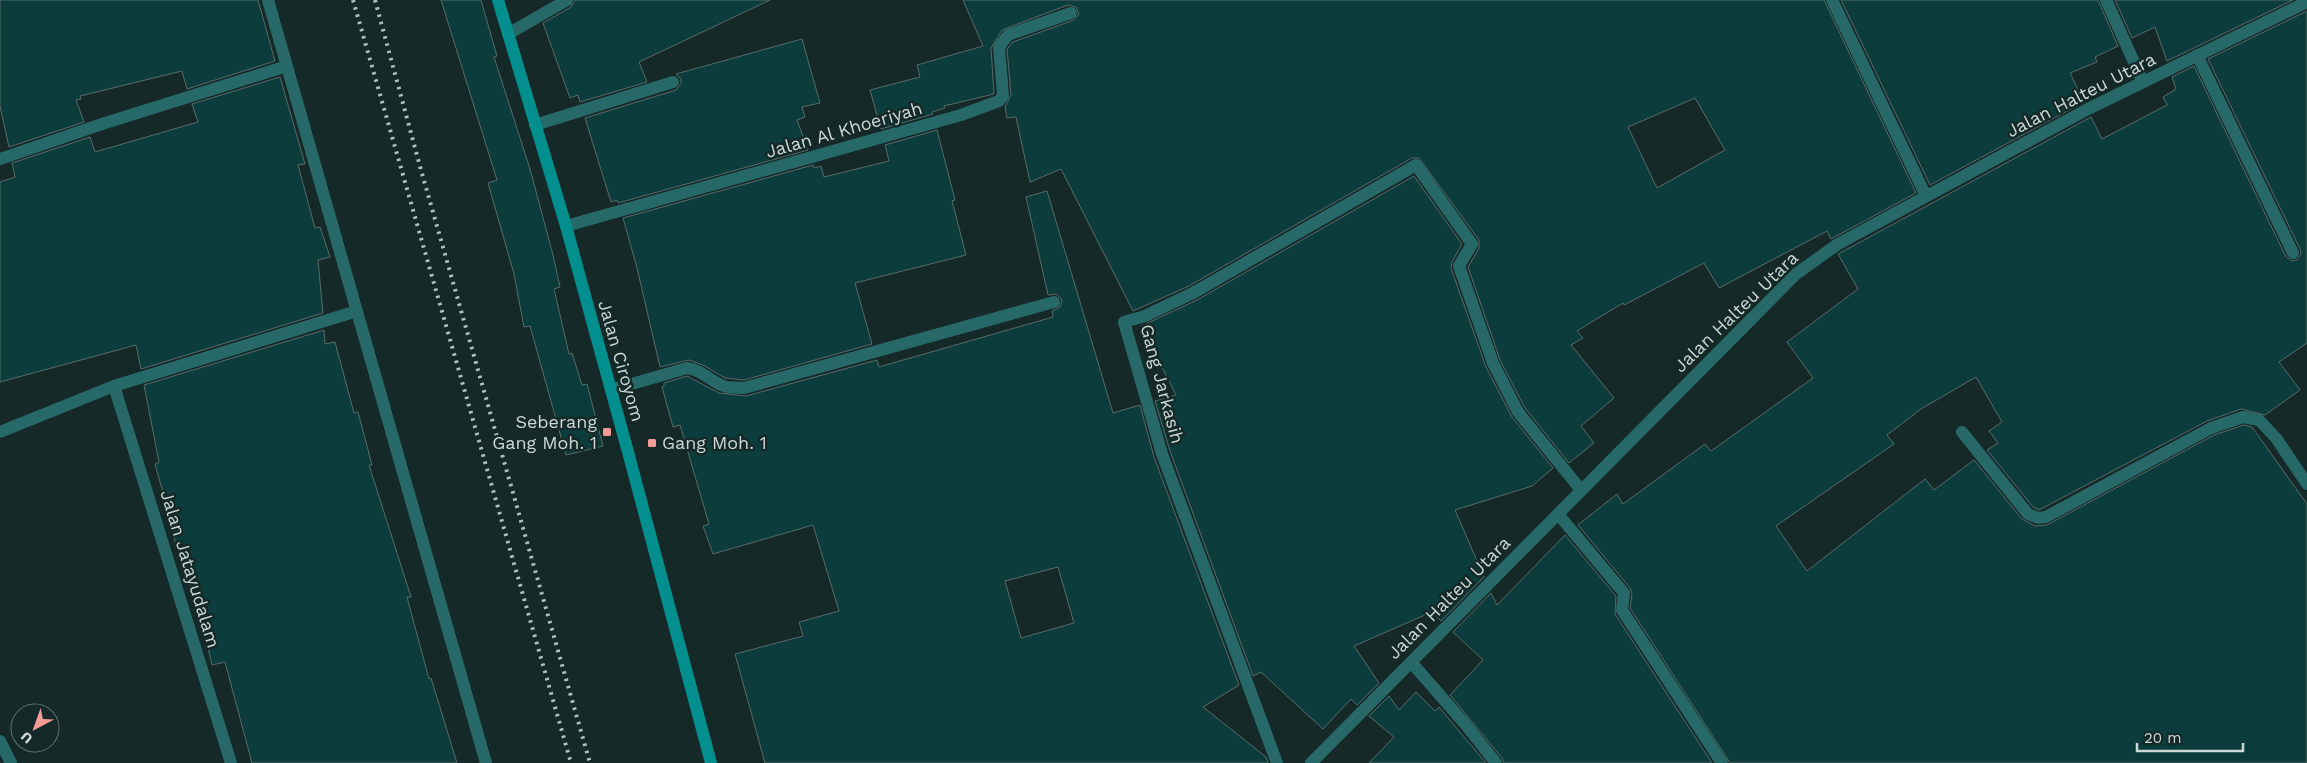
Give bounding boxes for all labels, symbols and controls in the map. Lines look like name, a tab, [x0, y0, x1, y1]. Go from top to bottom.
street label: Jalan Halteu Utara	[2003, 48, 2159, 141]
street label: Jalan Al Khoeriyah	[763, 97, 925, 162]
street label: Jalan Halteu Utara	[1669, 247, 1802, 376]
street label: Jalan Ciroyom	[594, 298, 649, 424]
street label: Gang Jarkasih	[1136, 322, 1189, 446]
place label: Seberang Gang Moh. 1	[492, 411, 597, 453]
marker: Seberang Gang Moh. 1	[601, 426, 613, 438]
place label: Gang Moh. 1	[662, 432, 767, 453]
marker: Gang Moh. 1	[646, 437, 658, 449]
street label: Jalan Jatayudalam	[156, 487, 225, 650]
street label: Jalan Halteu Utara	[1383, 532, 1514, 663]
north arrow	[10, 703, 60, 753]
scale bar	[2137, 720, 2243, 752]
text: U	[17, 728, 35, 747]
text: 20 m	[2144, 729, 2182, 747]

